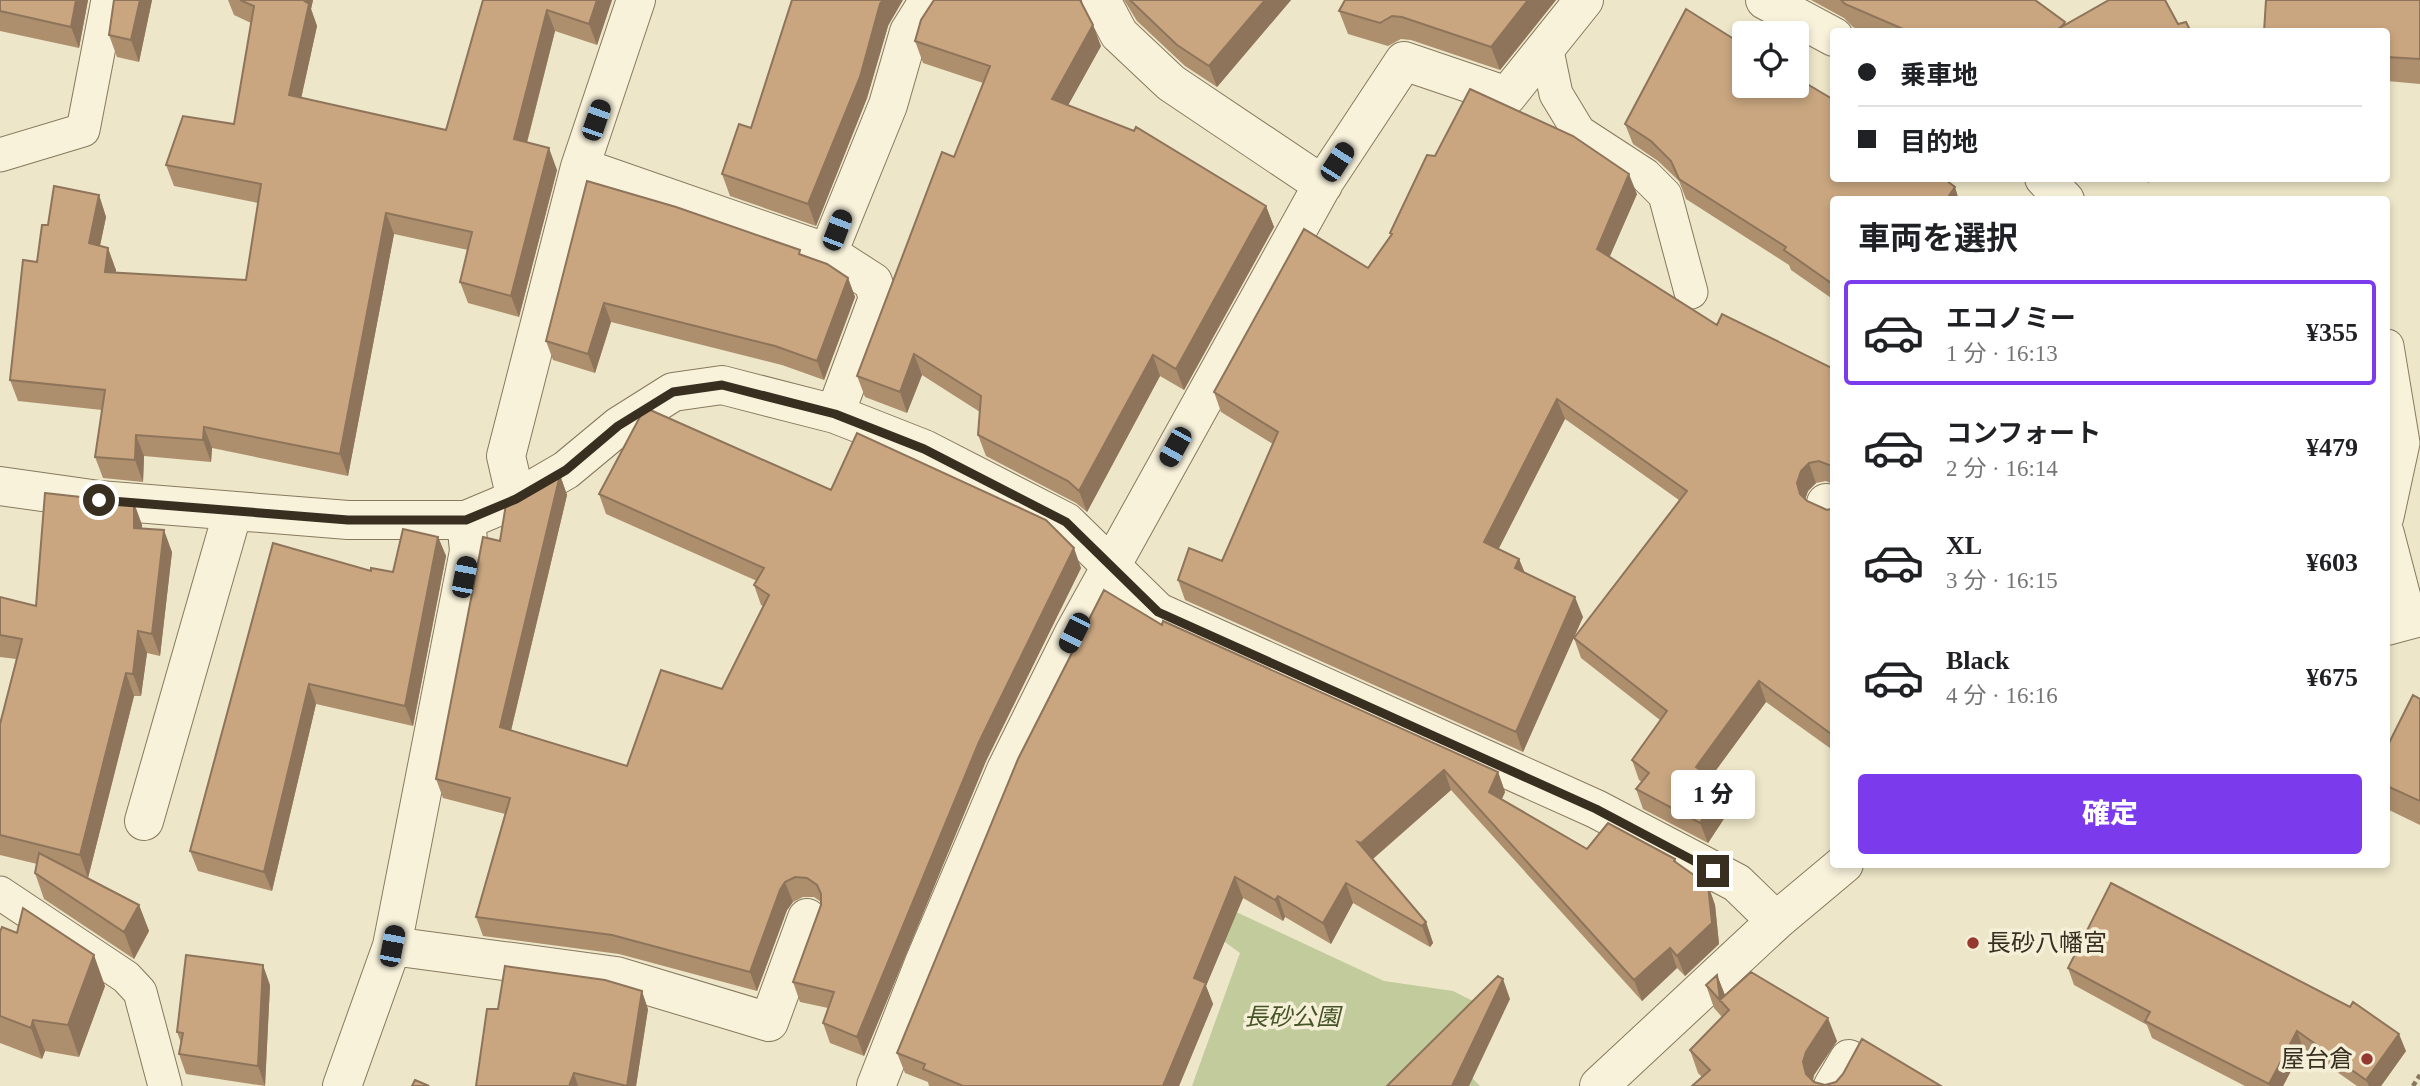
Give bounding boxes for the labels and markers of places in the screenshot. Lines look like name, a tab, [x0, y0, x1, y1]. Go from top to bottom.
place label: 長砂八幡宮	[1987, 930, 2107, 956]
marker: 長砂八幡宮	[1965, 935, 1981, 951]
place label: 屋台倉	[2281, 1046, 2353, 1072]
marker: 屋台倉	[2359, 1051, 2375, 1067]

